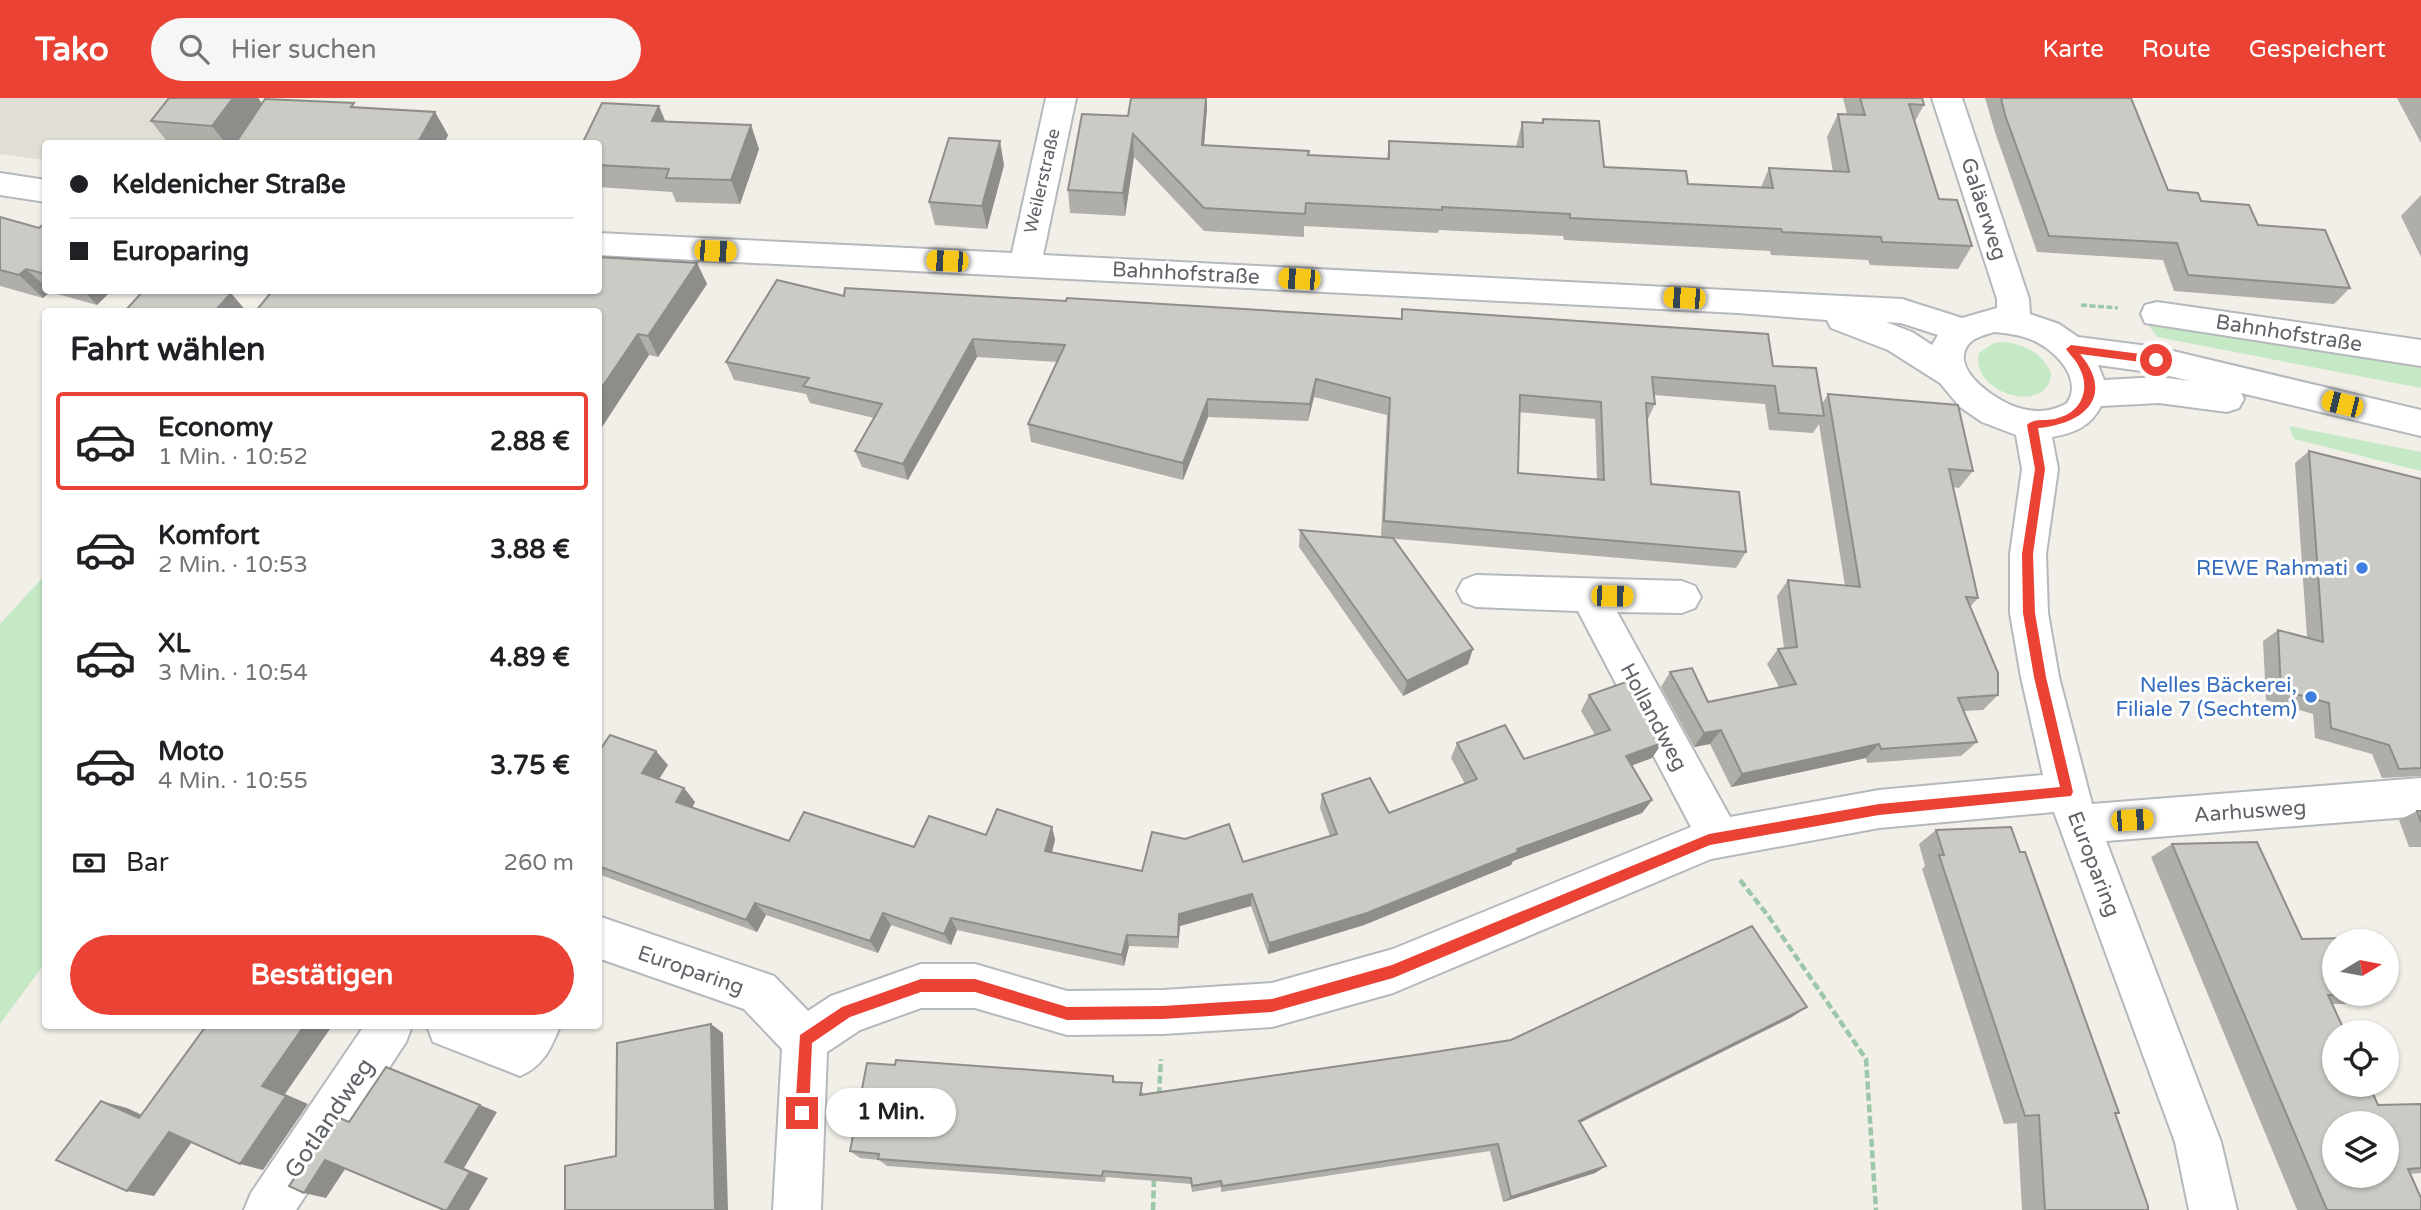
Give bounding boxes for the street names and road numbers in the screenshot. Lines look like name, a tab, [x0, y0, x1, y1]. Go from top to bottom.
street label: Weilerstraße	[1019, 126, 1065, 236]
street label: Galäerweg	[1955, 155, 2012, 264]
street label: Bahnhofstraße	[1111, 257, 1261, 290]
street label: Bahnhofstraße	[2214, 310, 2364, 357]
street label: Hollandweg	[1615, 659, 1692, 775]
street label: Aarhusweg	[2193, 795, 2307, 828]
street label: Europaring	[2062, 808, 2125, 920]
street label: Europaring	[634, 941, 747, 1000]
street label: Gotlandweg	[279, 1053, 380, 1184]

